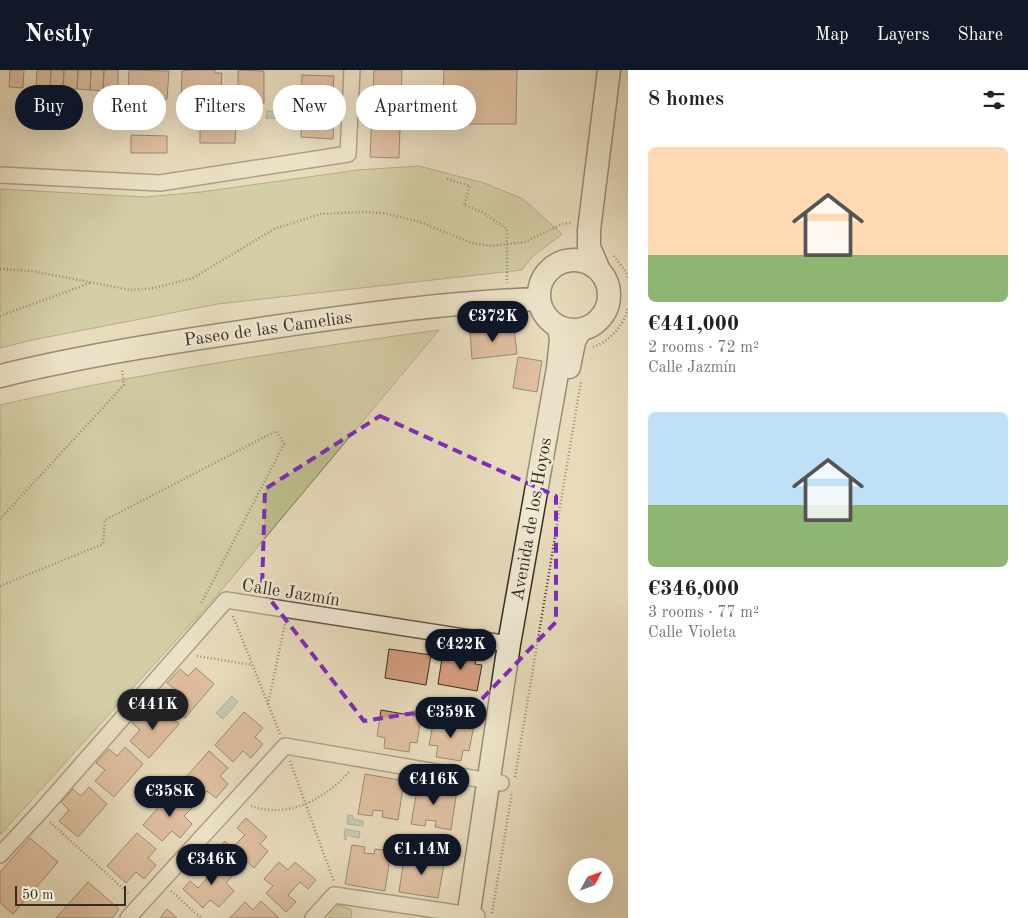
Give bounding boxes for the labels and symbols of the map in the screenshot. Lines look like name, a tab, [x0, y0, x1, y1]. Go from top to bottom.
pin: €372K	[458, 300, 528, 343]
street label: Paseo de las Camelias	[183, 308, 354, 350]
street label: Avenida de los Hoyos	[509, 436, 555, 602]
street label: Calle Jazmín	[240, 576, 342, 610]
pin: €422K	[426, 628, 496, 671]
pin: €441K	[118, 688, 188, 731]
pin: €359K	[416, 696, 486, 739]
pin: €416K	[399, 764, 469, 806]
pin: €358K	[135, 776, 205, 818]
pin: €1.14M	[381, 834, 463, 876]
pin: €346K	[177, 844, 247, 886]
north arrow	[568, 858, 612, 902]
scale bar	[15, 883, 126, 906]

